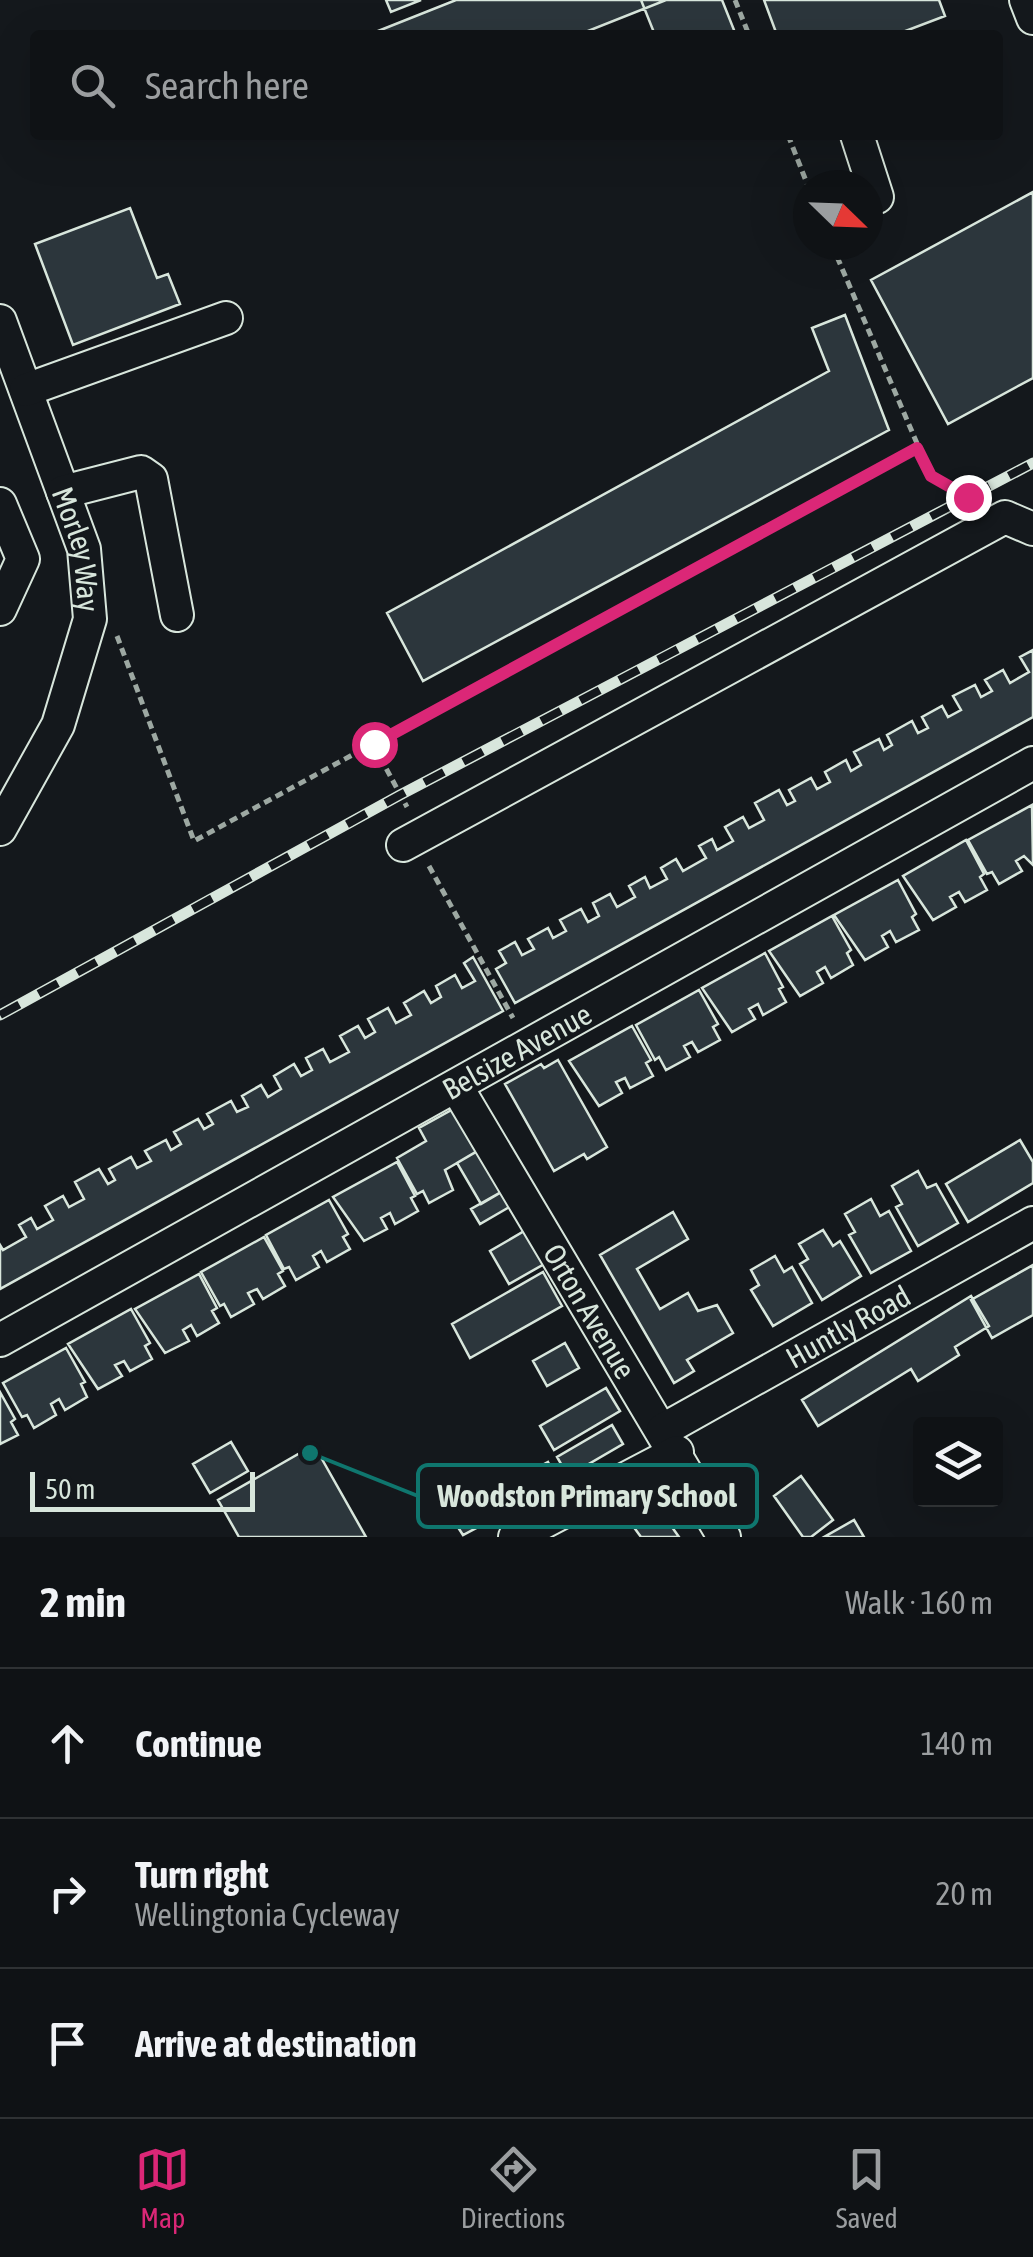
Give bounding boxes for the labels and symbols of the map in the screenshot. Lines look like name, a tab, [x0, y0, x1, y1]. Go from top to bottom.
north arrow	[793, 170, 883, 260]
route end	[946, 475, 992, 521]
street label: Morley Way	[46, 482, 106, 613]
route start	[352, 722, 398, 768]
street label: Belsize Avenue	[437, 996, 597, 1106]
street label: Orton Avenue	[537, 1238, 643, 1385]
street label: Huntly Road	[780, 1278, 916, 1375]
callout: Woodston Primary School	[418, 1465, 757, 1527]
scale bar	[30, 1467, 255, 1512]
text: Woodston Primary School	[436, 1477, 737, 1514]

